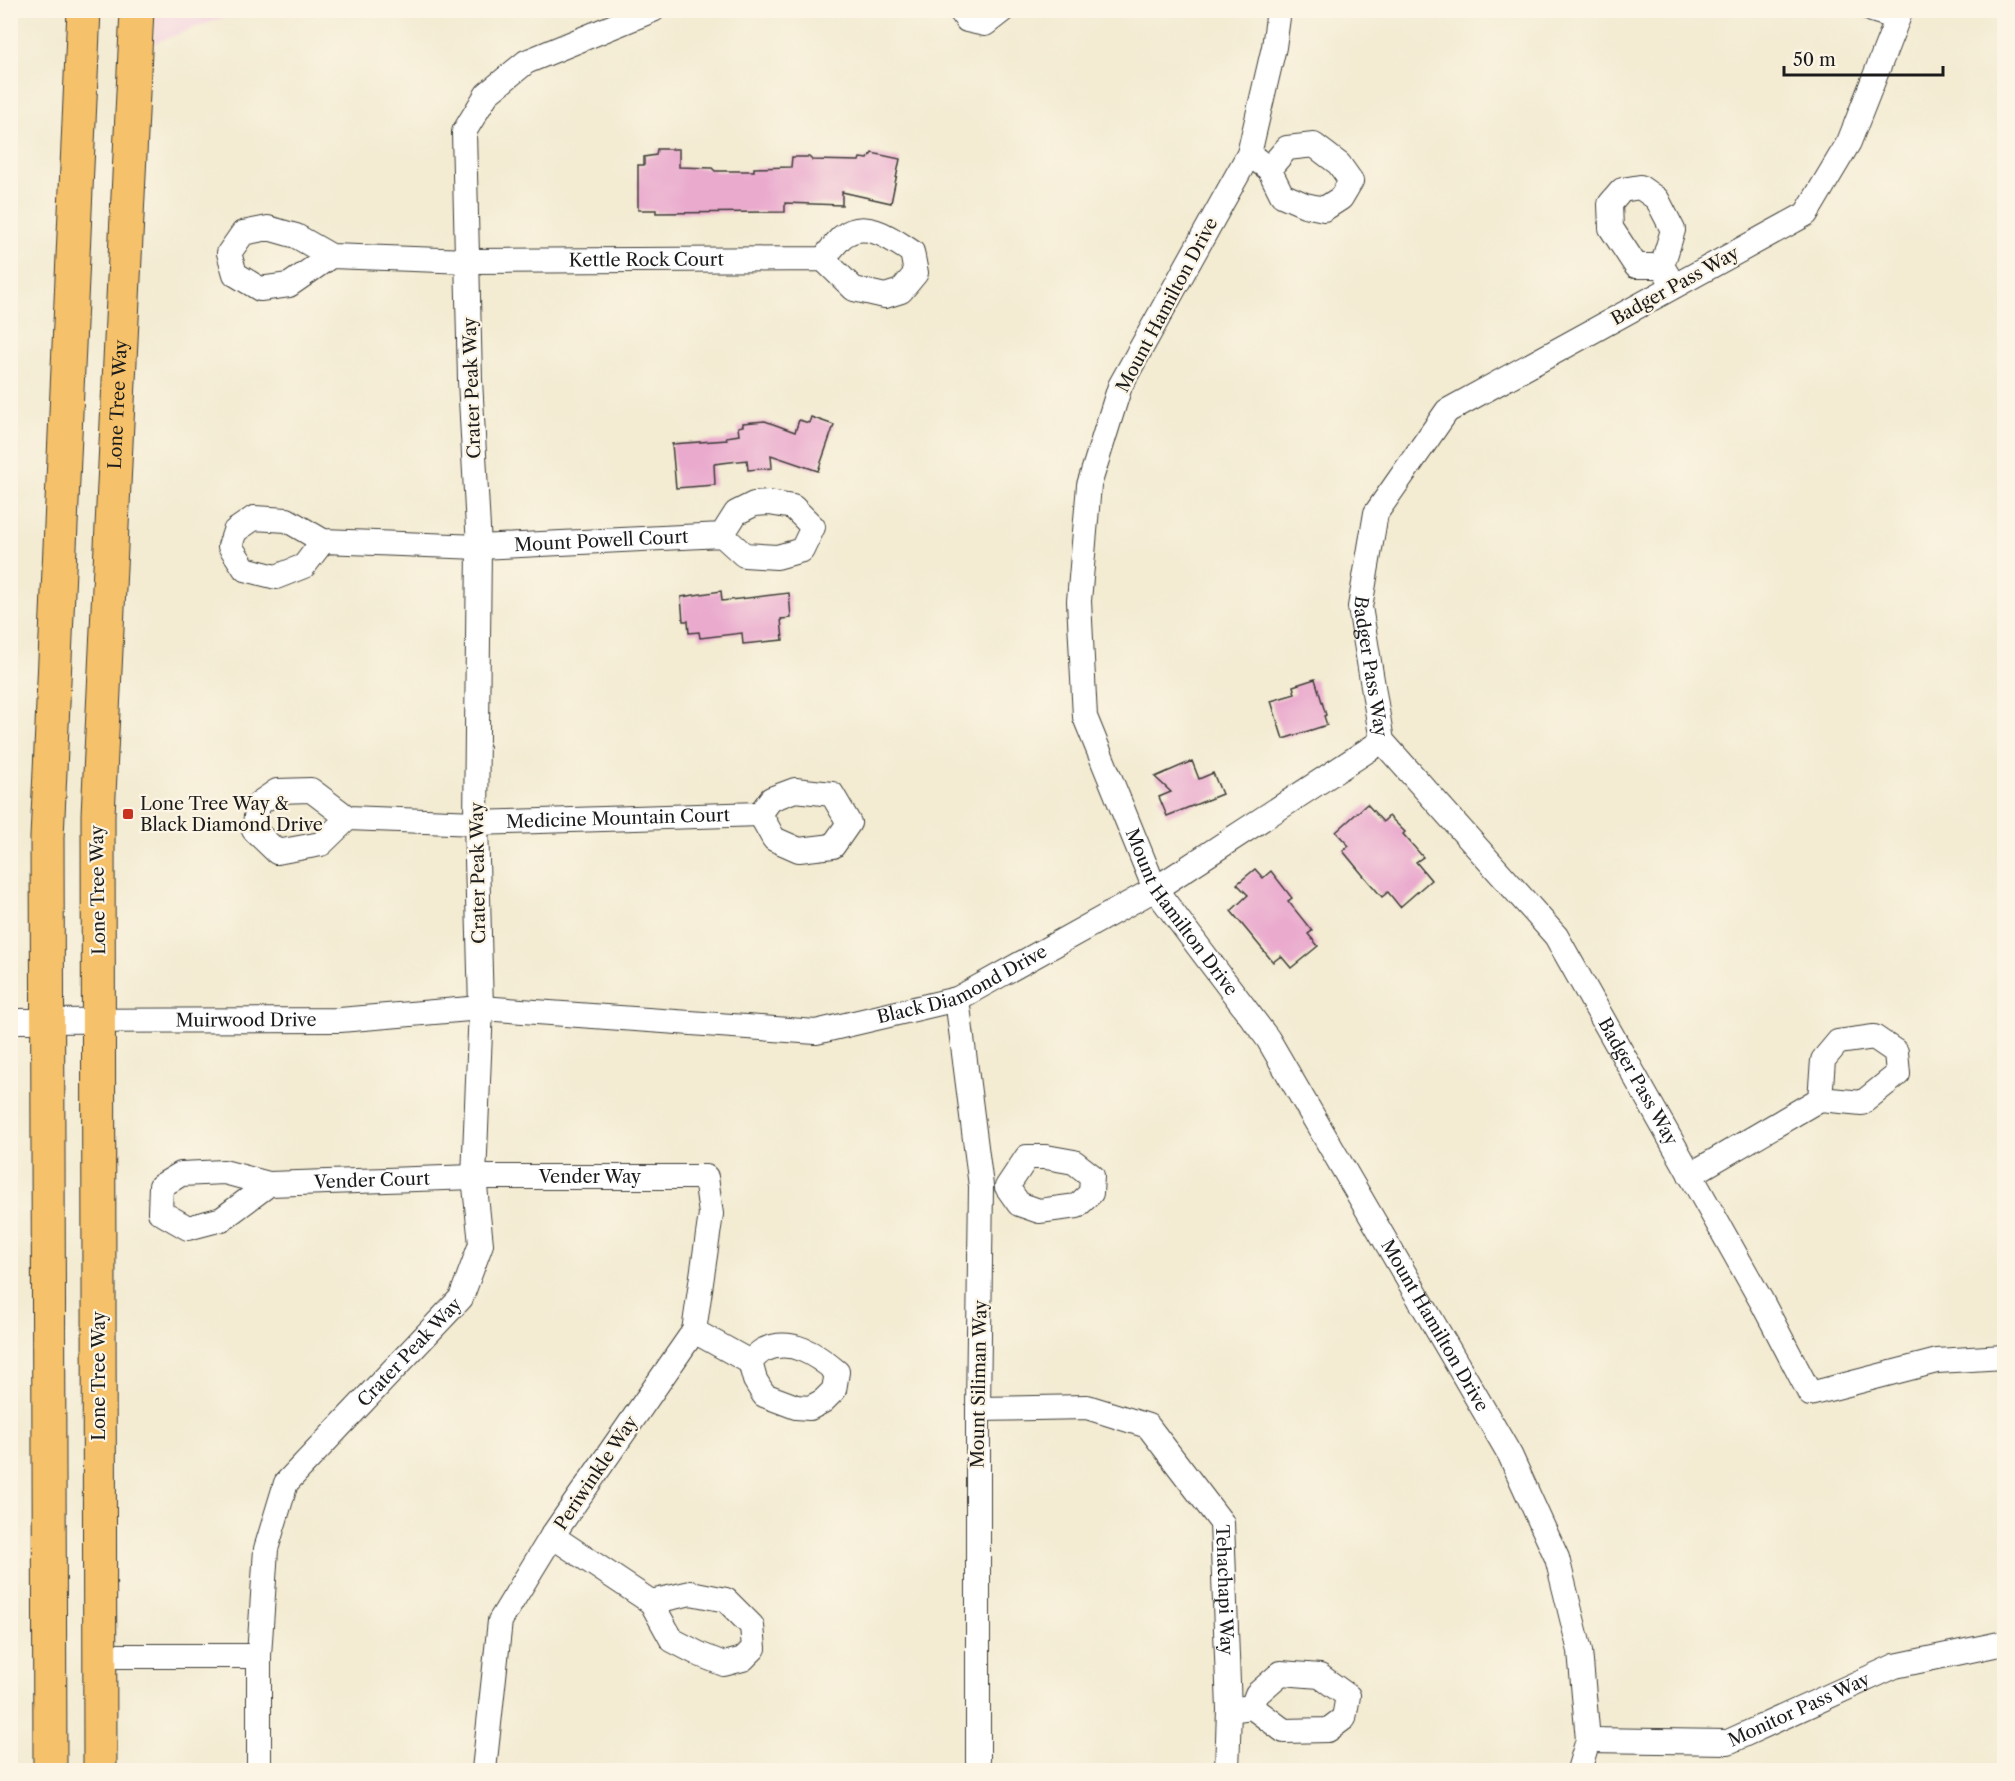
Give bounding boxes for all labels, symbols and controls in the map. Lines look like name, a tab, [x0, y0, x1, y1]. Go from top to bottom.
scale bar	[1784, 39, 1943, 77]
text: 50 m	[1793, 49, 1836, 71]
street label: Mount Hamilton Drive	[1112, 214, 1222, 396]
street label: Badger Pass Way	[1607, 241, 1744, 330]
street label: Kettle Rock Court	[569, 249, 724, 271]
street label: Crater Peak Way	[459, 316, 485, 459]
street label: Lone Tree Way	[104, 338, 132, 470]
street label: Mount Powell Court	[514, 526, 689, 556]
street label: Badger Pass Way	[1349, 594, 1392, 740]
place label: Lone Tree Way & Black Diamond Drive	[140, 793, 323, 836]
street label: Crater Peak Way	[466, 801, 490, 944]
street label: Medicine Mountain Court	[506, 804, 731, 833]
marker: Lone Tree Way & Black Diamond Drive	[121, 807, 135, 821]
street label: Lone Tree Way	[86, 824, 110, 955]
street label: Mount Hamilton Drive	[1121, 825, 1243, 1000]
street label: Black Diamond Drive	[875, 940, 1051, 1028]
street label: Muirwood Drive	[175, 1009, 317, 1031]
street label: Badger Pass Way	[1593, 1014, 1683, 1150]
street label: Vender Way	[538, 1166, 642, 1188]
street label: Vender Court	[313, 1167, 431, 1193]
street label: Mount Hamilton Drive	[1376, 1236, 1493, 1415]
street label: Crater Peak Way	[353, 1293, 467, 1411]
street label: Mount Siliman Way	[967, 1299, 991, 1468]
street label: Lone Tree Way	[88, 1310, 110, 1441]
street label: Periwinkle Way	[550, 1411, 643, 1534]
street label: Tehachapi Way	[1211, 1524, 1238, 1657]
street label: Monitor Pass Way	[1725, 1668, 1874, 1751]

